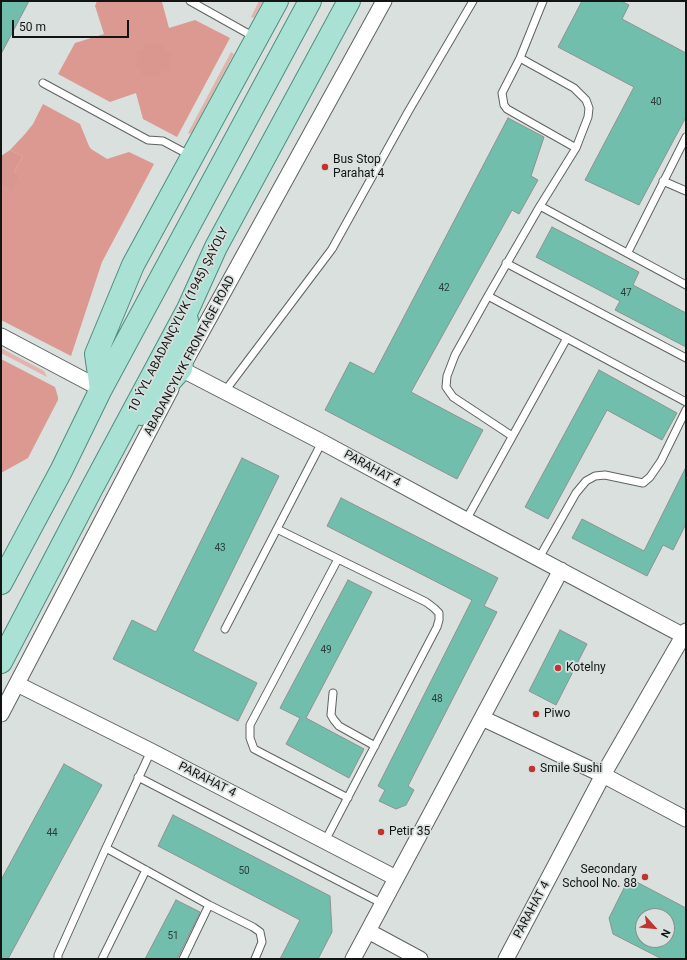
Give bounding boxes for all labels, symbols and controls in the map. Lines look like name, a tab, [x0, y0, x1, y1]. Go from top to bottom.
scale bar	[14, 12, 131, 38]
text: 50 m	[19, 20, 46, 34]
house number: 40	[650, 96, 662, 108]
place label: Bus Stop Parahat 4	[333, 153, 384, 181]
marker: Bus Stop Parahat 4	[320, 162, 330, 172]
street label: 10 ÝYL ABADANÇYLYK (1945) ŞAÝOLY	[126, 225, 232, 415]
street label: ABADANCYLYK FRONTAGE ROAD	[142, 273, 238, 439]
house number: 42	[438, 282, 450, 294]
house number: 47	[620, 287, 632, 299]
street label: PARAHAT 4	[341, 448, 403, 490]
house number: 43	[214, 542, 226, 554]
house number: 49	[320, 644, 332, 656]
place label: Kotelny	[566, 661, 606, 675]
marker: Kotelny	[553, 663, 563, 673]
house number: 48	[431, 693, 443, 705]
place label: Piwo	[544, 707, 570, 721]
marker: Piwo	[531, 709, 541, 719]
street label: PARAHAT 4	[176, 759, 238, 801]
place label: Smile Sushi	[540, 762, 602, 776]
marker: Smile Sushi	[527, 764, 537, 774]
place label: Petir 35	[389, 825, 430, 839]
house number: 44	[46, 827, 58, 839]
marker: Petir 35	[376, 827, 386, 837]
place label: Secondary School No. 88	[562, 863, 637, 891]
house number: 50	[238, 865, 250, 877]
marker: Secondary School No. 88	[640, 872, 650, 882]
street label: PARAHAT 4	[511, 879, 553, 941]
north arrow	[635, 908, 675, 948]
text: N	[658, 927, 673, 940]
house number: 51	[167, 930, 179, 942]

